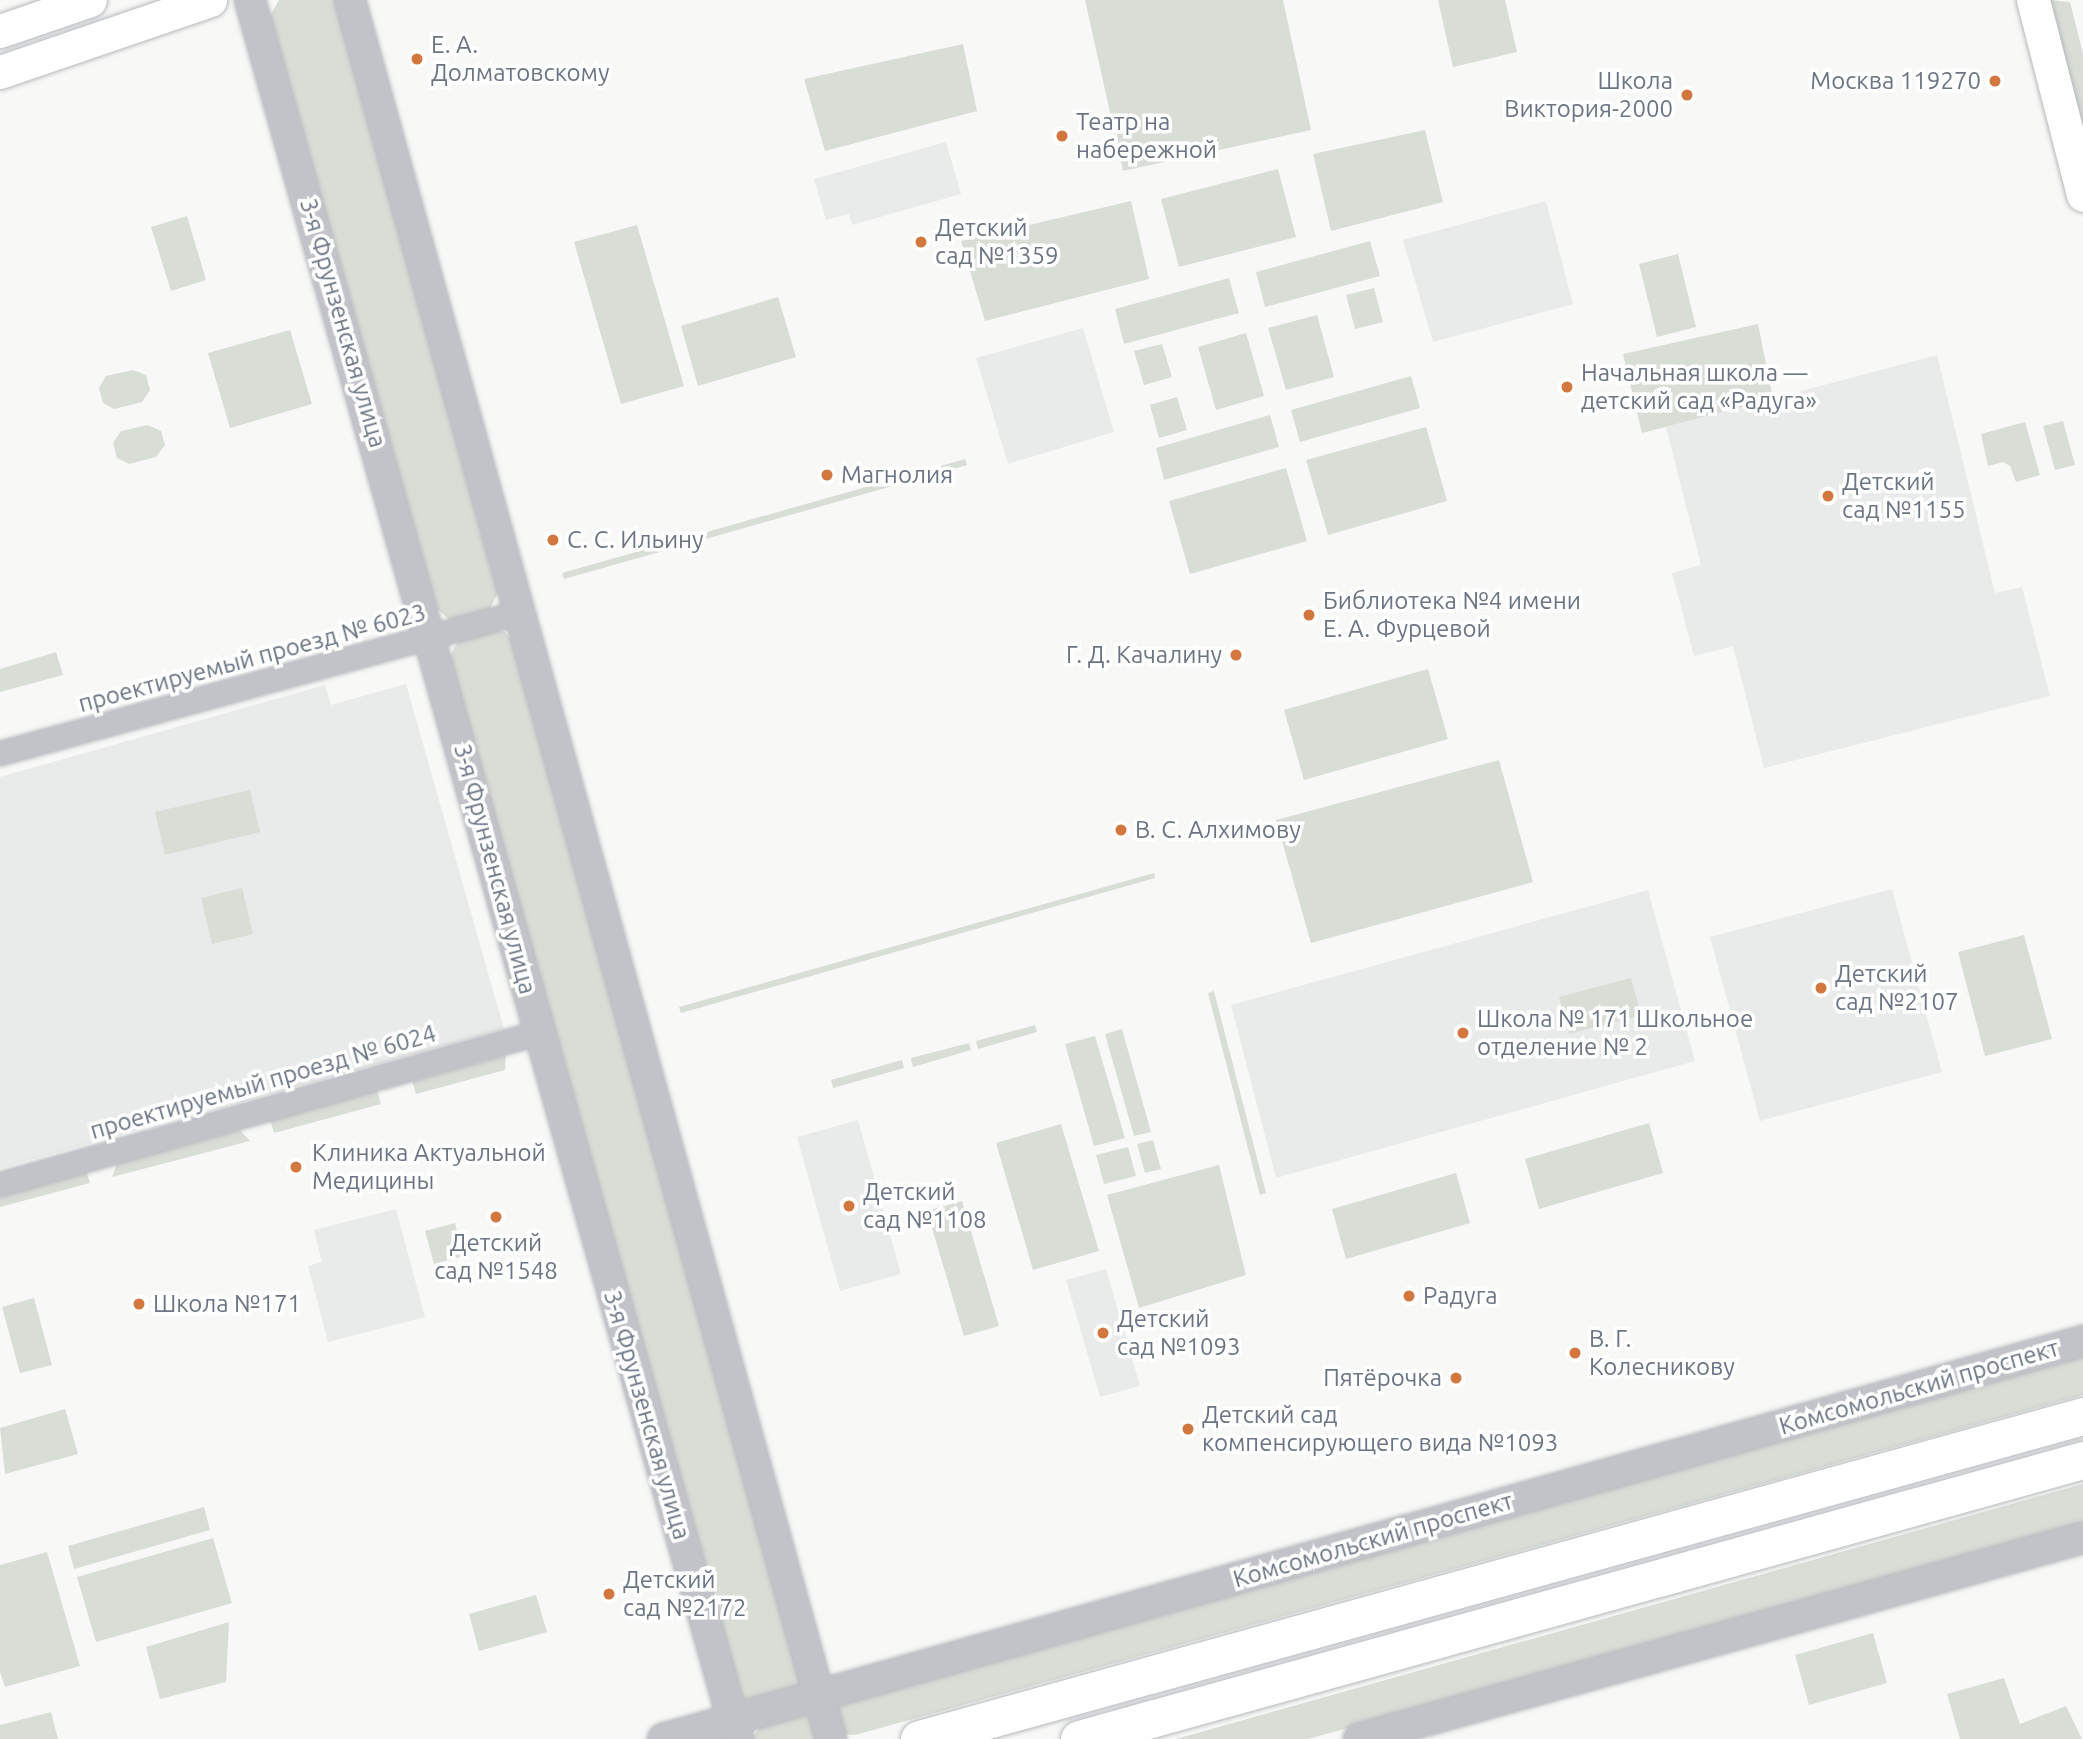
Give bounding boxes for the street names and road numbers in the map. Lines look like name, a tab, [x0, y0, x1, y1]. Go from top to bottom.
street label: 3-я Фрунзенская улица	[294, 195, 392, 451]
street label: проектируемый проезд № 6023	[75, 598, 429, 718]
street label: 3-я Фрунзенская улица	[448, 741, 542, 997]
street label: проектируемый проезд № 6024	[87, 1019, 439, 1145]
street label: 3-я Фрунзенская улица	[598, 1287, 696, 1543]
street label: Комсомольский проспект	[1776, 1333, 2062, 1441]
street label: Комсомольский проспект	[1230, 1486, 1516, 1594]

